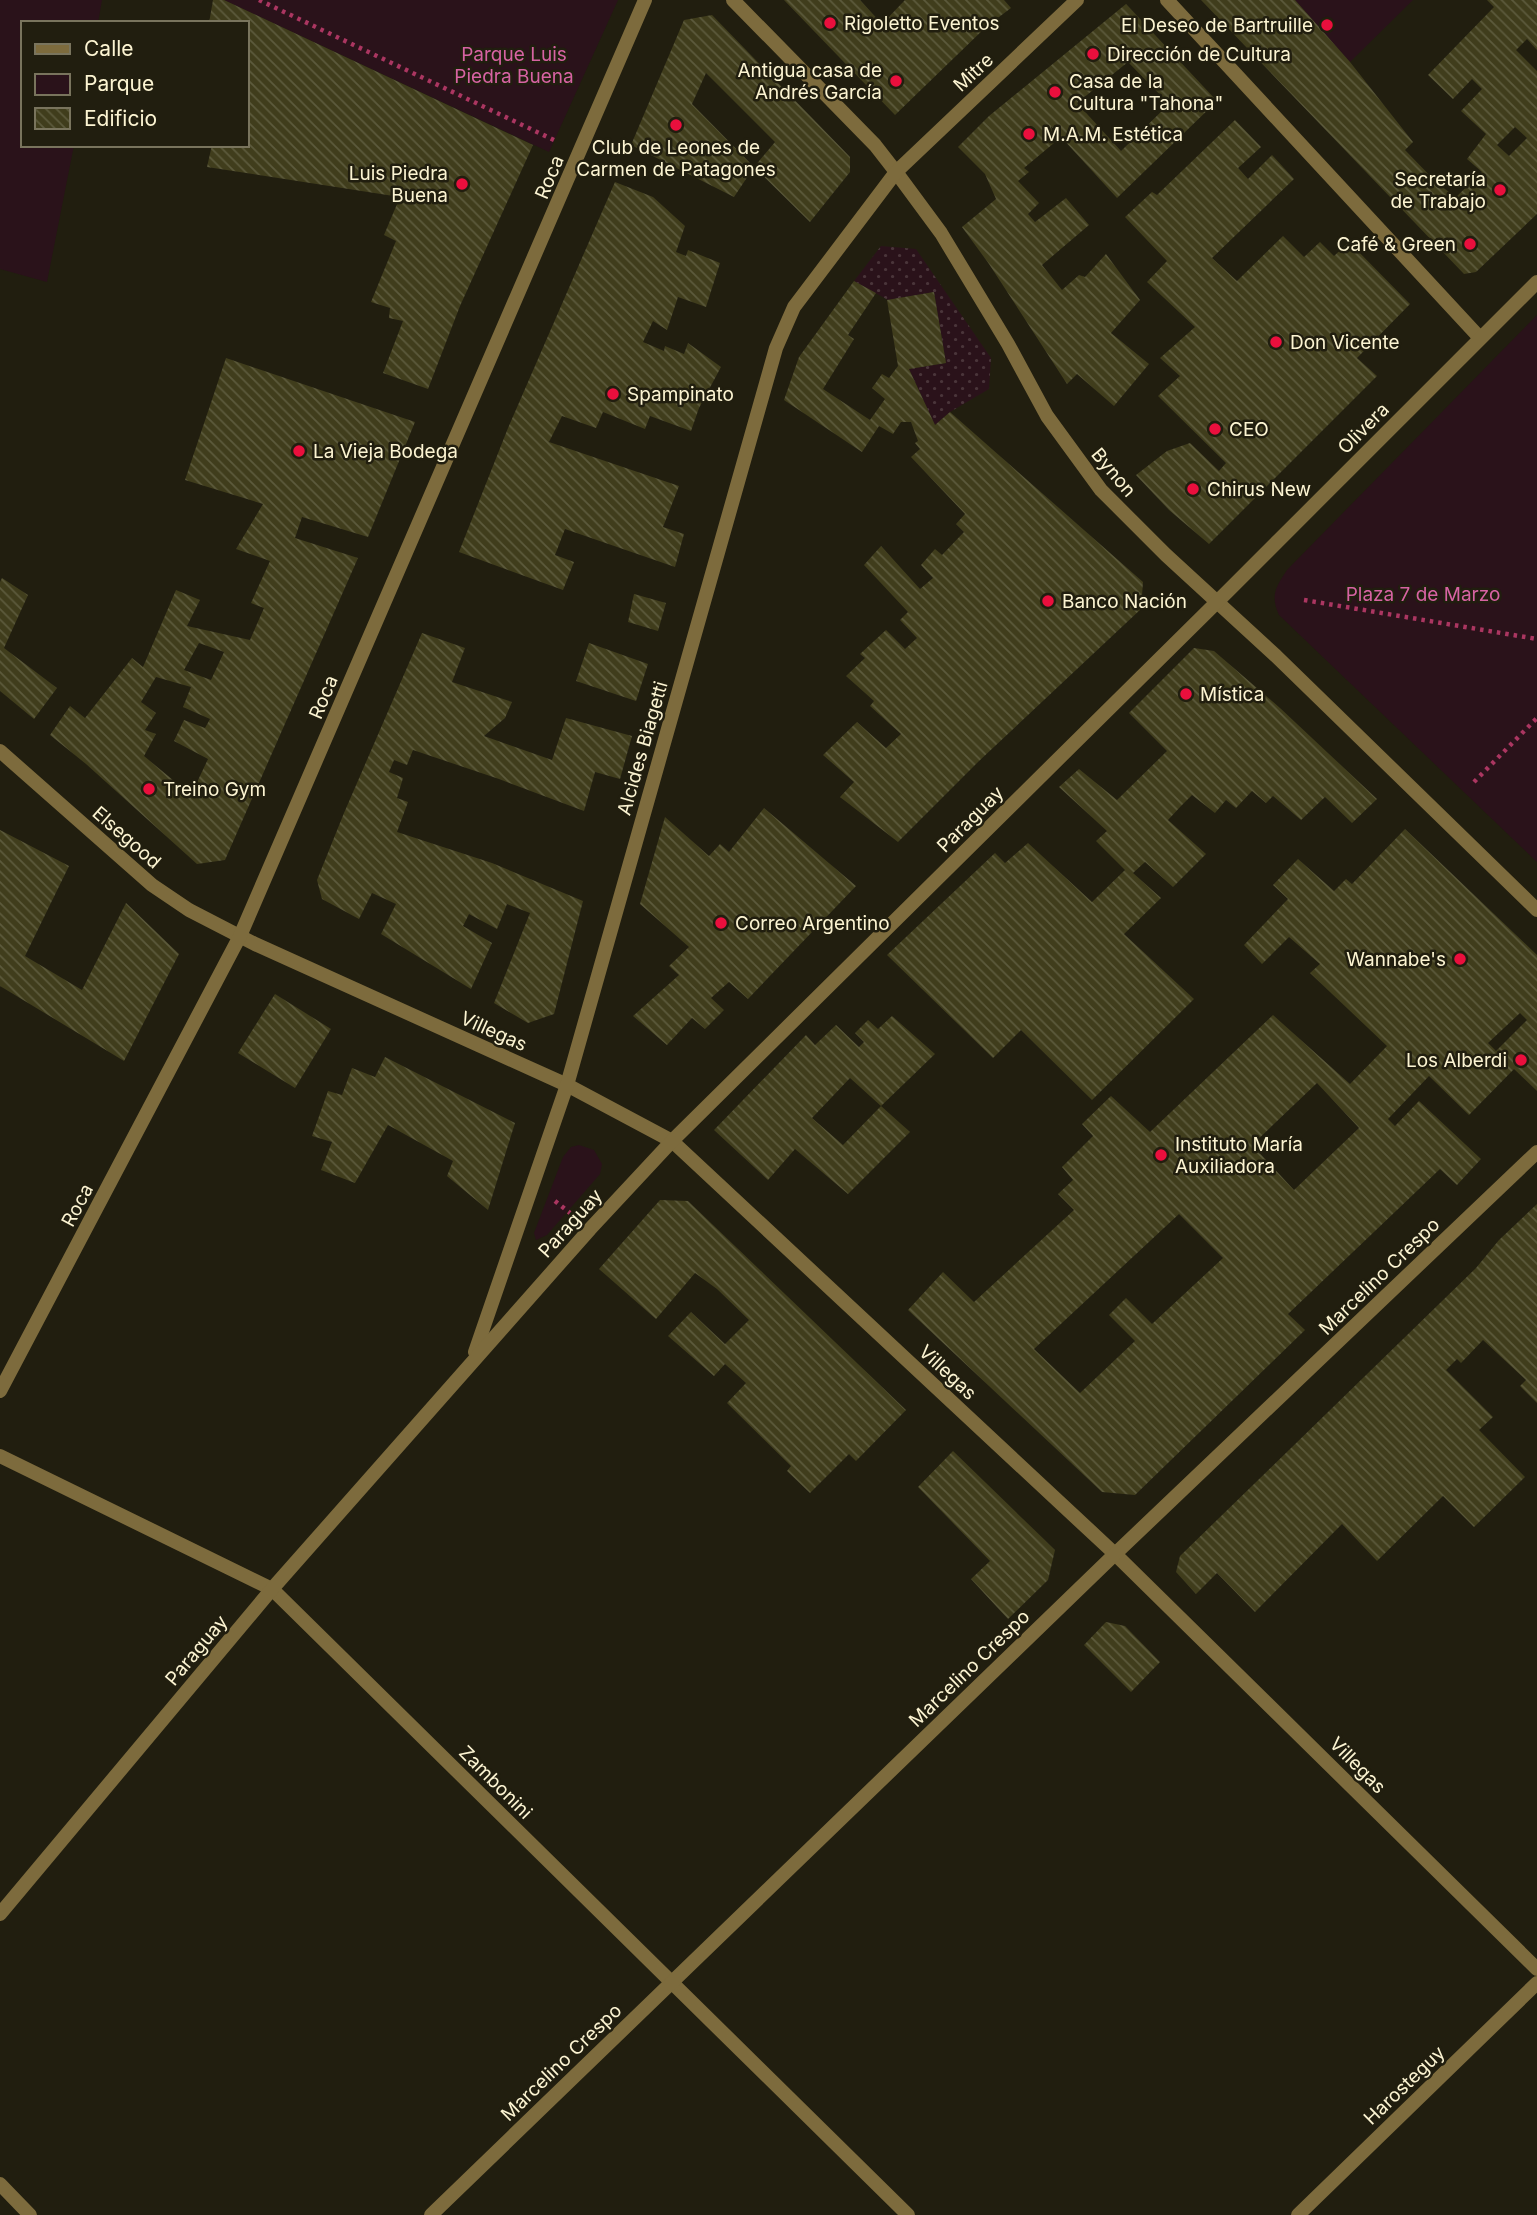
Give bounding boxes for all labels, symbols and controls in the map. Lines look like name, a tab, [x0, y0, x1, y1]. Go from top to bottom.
place label: Rigoletto Eventos	[844, 12, 1000, 35]
place label: El Deseo de Bartruille	[1121, 14, 1313, 37]
marker: Rigoletto Eventos	[822, 15, 838, 31]
marker: El Deseo de Bartruille	[1319, 17, 1335, 33]
legend	[21, 21, 248, 147]
text: Calle	[84, 36, 134, 61]
park label: Parque Luis Piedra Buena	[454, 43, 574, 88]
place label: Dirección de Cultura	[1107, 43, 1291, 66]
marker: Dirección de Cultura	[1085, 46, 1101, 62]
street label: Mitre	[949, 48, 998, 96]
place label: Antigua casa de Andrés García	[737, 59, 882, 104]
place label: Casa de la Cultura "Tahona"	[1069, 70, 1223, 115]
text: Parque	[84, 71, 154, 96]
marker: Antigua casa de Andrés García	[888, 73, 904, 89]
marker: Casa de la Cultura "Tahona"	[1047, 84, 1063, 100]
text: Edificio	[84, 106, 157, 131]
marker: Club de Leones de Carmen de Patagones	[668, 117, 684, 133]
place label: M.A.M. Estética	[1043, 123, 1183, 146]
marker: M.A.M. Estética	[1021, 126, 1037, 142]
place label: Club de Leones de Carmen de Patagones	[576, 136, 776, 181]
street label: Roca	[530, 152, 569, 202]
place label: Luis Piedra Buena	[349, 162, 448, 207]
place label: Secretaría de Trabajo	[1390, 168, 1486, 213]
marker: Luis Piedra Buena	[454, 176, 470, 192]
marker: Secretaría de Trabajo	[1492, 182, 1508, 198]
place label: Café & Green	[1337, 233, 1456, 256]
marker: Café & Green	[1462, 236, 1478, 252]
place label: Don Vicente	[1290, 331, 1400, 354]
marker: Don Vicente	[1268, 334, 1284, 350]
place label: Spampinato	[627, 383, 734, 406]
marker: Spampinato	[605, 386, 621, 402]
street label: Olivera	[1333, 398, 1394, 459]
place label: CEO	[1229, 418, 1269, 441]
marker: CEO	[1207, 421, 1223, 437]
place label: La Vieja Bodega	[313, 440, 458, 463]
marker: La Vieja Bodega	[291, 443, 307, 459]
street label: Bynon	[1086, 443, 1141, 502]
place label: Chirus New	[1207, 478, 1311, 501]
marker: Chirus New	[1185, 481, 1201, 497]
park label: Plaza 7 de Marzo	[1346, 583, 1500, 606]
place label: Banco Nación	[1062, 590, 1187, 613]
marker: Banco Nación	[1040, 593, 1056, 609]
street label: Roca	[304, 672, 343, 722]
street label: Alcides Biagetti	[612, 679, 673, 818]
place label: Mística	[1200, 683, 1264, 706]
marker: Mística	[1178, 686, 1194, 702]
place label: Treino Gym	[163, 778, 266, 801]
marker: Treino Gym	[141, 781, 157, 797]
street label: Paraguay	[932, 781, 1009, 857]
street label: Elsegood	[88, 801, 166, 873]
place label: Correo Argentino	[735, 912, 890, 935]
marker: Correo Argentino	[713, 915, 729, 931]
place label: Wannabe's	[1346, 948, 1446, 971]
marker: Wannabe's	[1452, 951, 1468, 967]
street label: Villegas	[457, 1007, 531, 1056]
place label: Los Alberdi	[1406, 1049, 1507, 1072]
marker: Los Alberdi	[1513, 1052, 1529, 1068]
place label: Instituto María Auxiliadora	[1175, 1133, 1303, 1178]
marker: Instituto María Auxiliadora	[1153, 1147, 1169, 1163]
street label: Roca	[57, 1180, 98, 1231]
street label: Paraguay	[534, 1184, 607, 1262]
street label: Marcelino Crespo	[1314, 1213, 1444, 1340]
street label: Villegas	[914, 1340, 981, 1405]
street label: Marcelino Crespo	[904, 1605, 1034, 1732]
street label: Paraguay	[160, 1610, 233, 1690]
street label: Villegas	[1325, 1732, 1391, 1798]
street label: Zambonini	[454, 1741, 537, 1824]
street label: Marcelino Crespo	[496, 1999, 626, 2126]
street label: Harosteguy	[1359, 2041, 1450, 2130]

